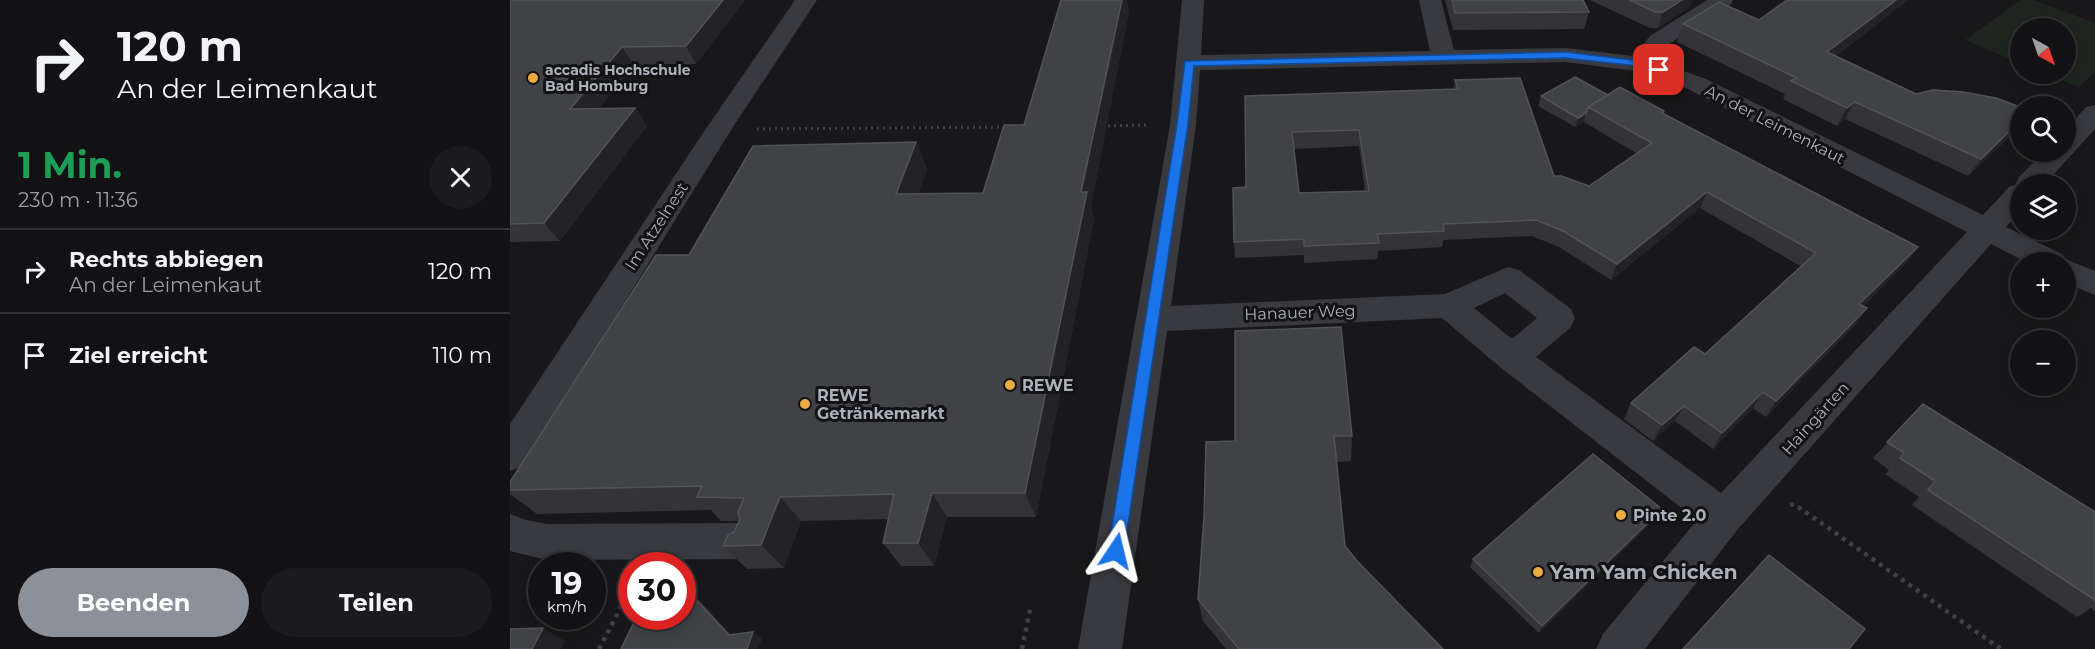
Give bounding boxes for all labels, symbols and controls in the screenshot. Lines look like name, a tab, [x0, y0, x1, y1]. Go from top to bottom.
north arrow	[2010, 18, 2076, 84]
map controls	[2010, 18, 2076, 396]
text: 120 m	[117, 20, 243, 72]
icon: right	[18, 24, 96, 102]
pin	[1633, 44, 1684, 95]
icon: arrive	[1642, 53, 1675, 86]
place label: accadis Hochschule Bad Homburg	[545, 61, 691, 95]
marker: accadis Hochschule Bad Homburg	[526, 71, 540, 85]
text: An der Leimenkaut	[117, 72, 378, 105]
street label: An der Leimenkaut	[1702, 81, 1848, 168]
button: search	[2010, 96, 2076, 162]
text: 1 Min.	[18, 143, 122, 187]
button: close	[429, 146, 492, 209]
button: layers	[2010, 174, 2076, 240]
street label: Im Atzelnest	[621, 178, 692, 274]
text: 230 m · 11:36	[18, 188, 138, 212]
text: Rechts abbiegen	[69, 246, 264, 273]
button: +	[2010, 252, 2076, 318]
icon: right	[18, 255, 51, 288]
text: 120 m	[428, 258, 492, 285]
text: An der Leimenkaut	[69, 273, 262, 297]
street label: Hanauer Weg	[1244, 301, 1356, 324]
button: −	[2010, 330, 2076, 396]
icon: arrive	[18, 339, 51, 372]
text: Ziel erreicht	[69, 342, 208, 369]
text: 110 m	[432, 342, 492, 369]
place label: REWE	[1022, 376, 1073, 395]
marker: REWE	[1003, 378, 1017, 392]
street label: Haingärten	[1778, 378, 1853, 459]
place label: REWE Getränkemarkt	[817, 386, 945, 423]
marker: REWE Getränkemarkt	[798, 397, 812, 411]
place label: Pinte 2.0	[1633, 506, 1706, 525]
marker: Pinte 2.0	[1614, 508, 1628, 522]
position arrow	[1084, 519, 1148, 583]
speed limit sign: 30	[618, 552, 696, 630]
place label: Yam Yam Chicken	[1549, 560, 1738, 584]
text: 19	[552, 565, 582, 602]
marker: Yam Yam Chicken	[1531, 565, 1545, 579]
button: Beenden	[18, 568, 249, 637]
button: Teilen	[261, 568, 492, 637]
text: km/h	[547, 597, 587, 616]

